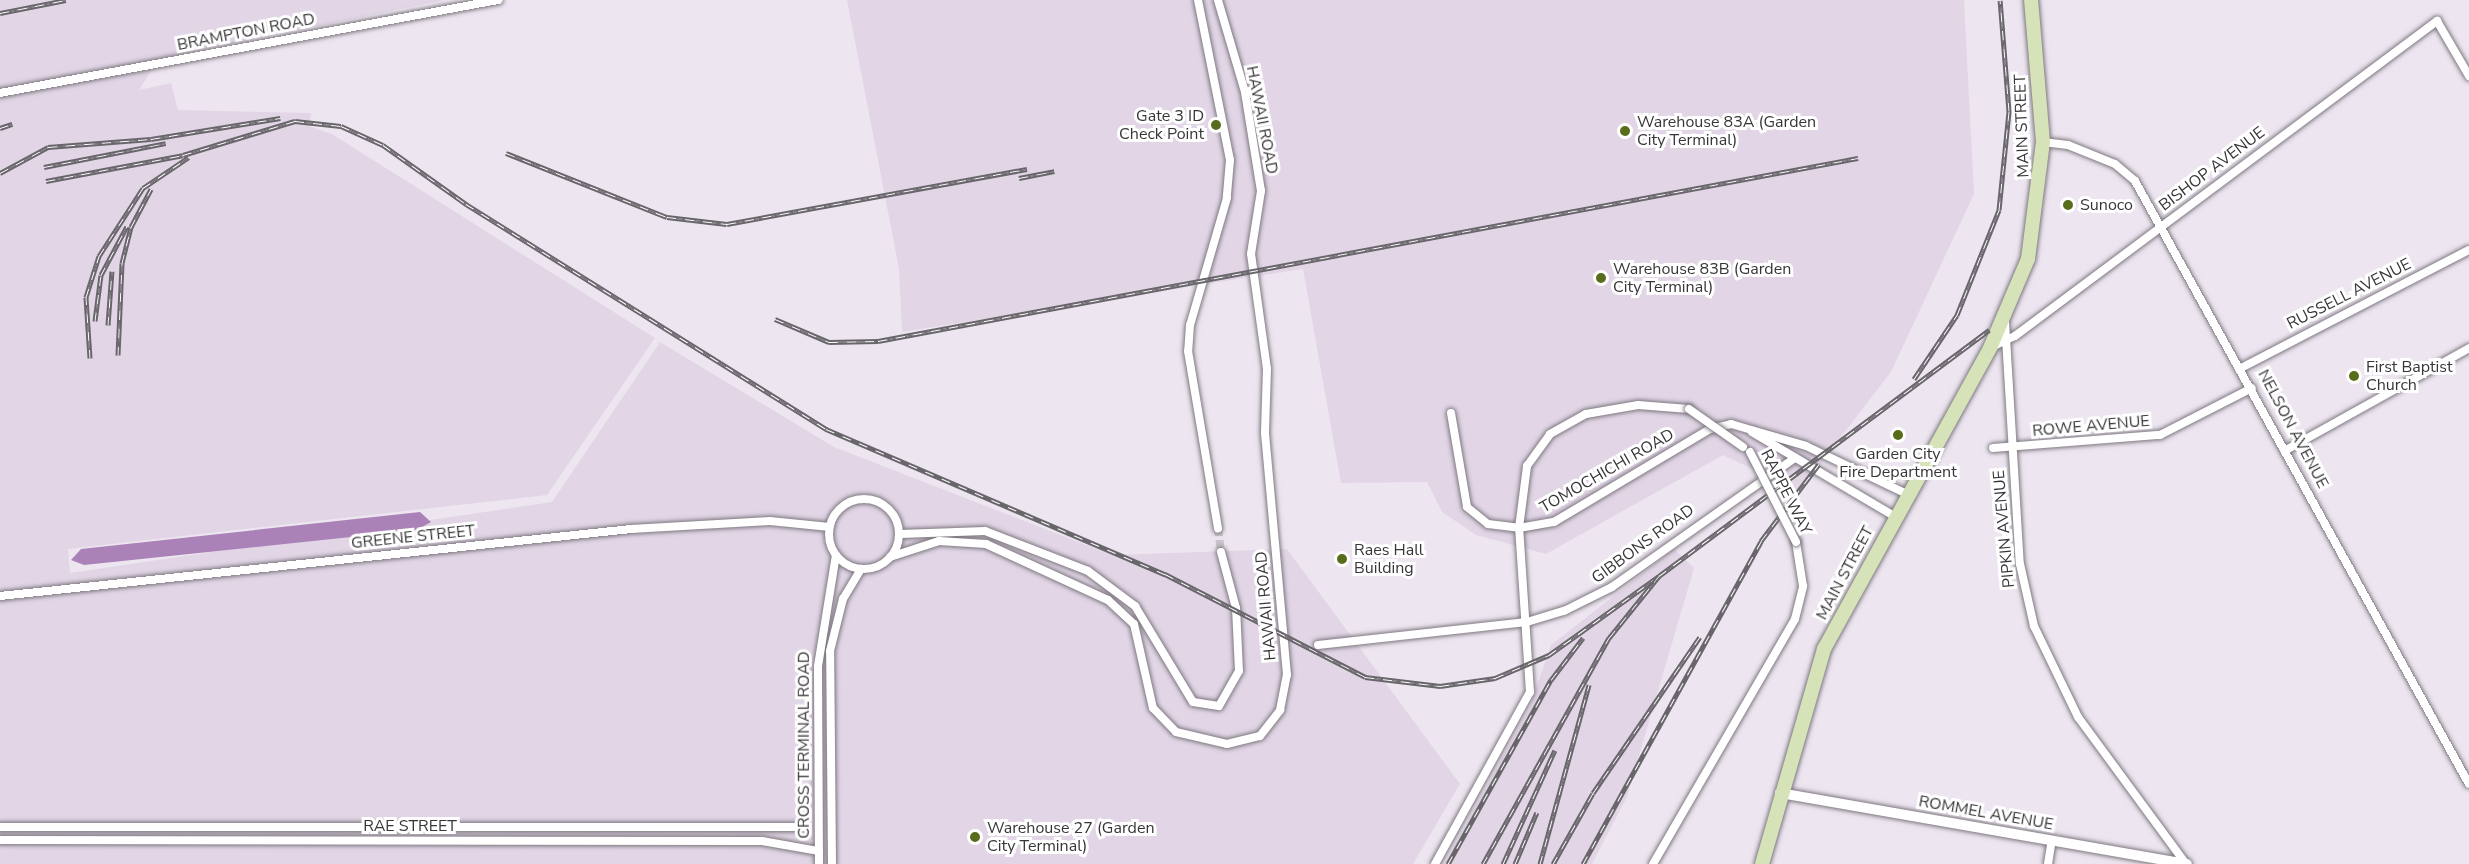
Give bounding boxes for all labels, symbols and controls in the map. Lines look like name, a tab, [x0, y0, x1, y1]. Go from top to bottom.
street label: BRAMPTON ROAD	[176, 9, 316, 55]
street label: HAWAII ROAD	[1242, 64, 1282, 176]
street label: MAIN STREET	[2011, 74, 2033, 178]
place label: Gate 3 ID Check Point	[1119, 106, 1204, 144]
place label: Warehouse 83A (Garden City Terminal)	[1637, 112, 1816, 150]
marker: Gate 3 ID Check Point	[1209, 118, 1223, 132]
street label: BISHOP AVENUE	[2155, 123, 2269, 215]
marker: Warehouse 83A (Garden City Terminal)	[1618, 124, 1632, 138]
place label: Sunoco	[2080, 195, 2133, 215]
marker: Sunoco	[2061, 198, 2075, 212]
street label: RUSSELL AVENUE	[2284, 254, 2414, 334]
place label: Warehouse 83B (Garden City Terminal)	[1613, 259, 1791, 297]
marker: Warehouse 83B (Garden City Terminal)	[1594, 271, 1608, 285]
place label: First Baptist Church	[2366, 357, 2453, 395]
street label: NELSON AVENUE	[2254, 366, 2332, 492]
marker: First Baptist Church	[2347, 369, 2361, 383]
street label: ROWE AVENUE	[2032, 411, 2150, 441]
street label: TOMOCHICHI ROAD	[1537, 425, 1677, 517]
marker: Garden City Fire Department	[1891, 428, 1905, 442]
place label: Garden City Fire Department	[1839, 444, 1957, 482]
street label: RAPPE WAY	[1756, 446, 1816, 538]
street label: PIPKIN AVENUE	[1989, 469, 2019, 589]
street label: GIBBONS ROAD	[1588, 500, 1698, 588]
street label: GREENE STREET	[350, 521, 476, 553]
street label: MAIN STREET	[1812, 523, 1878, 623]
place label: Raes Hall Building	[1354, 540, 1424, 578]
street label: HAWAII ROAD	[1252, 550, 1280, 662]
marker: Raes Hall Building	[1335, 552, 1349, 566]
street label: CROSS TERMINAL ROAD	[794, 651, 814, 839]
street label: ROMMEL AVENUE	[1917, 792, 2055, 834]
street label: RAE STREET	[363, 816, 457, 836]
place label: Warehouse 27 (Garden City Terminal)	[987, 818, 1154, 856]
marker: Warehouse 27 (Garden City Terminal)	[968, 830, 982, 844]

